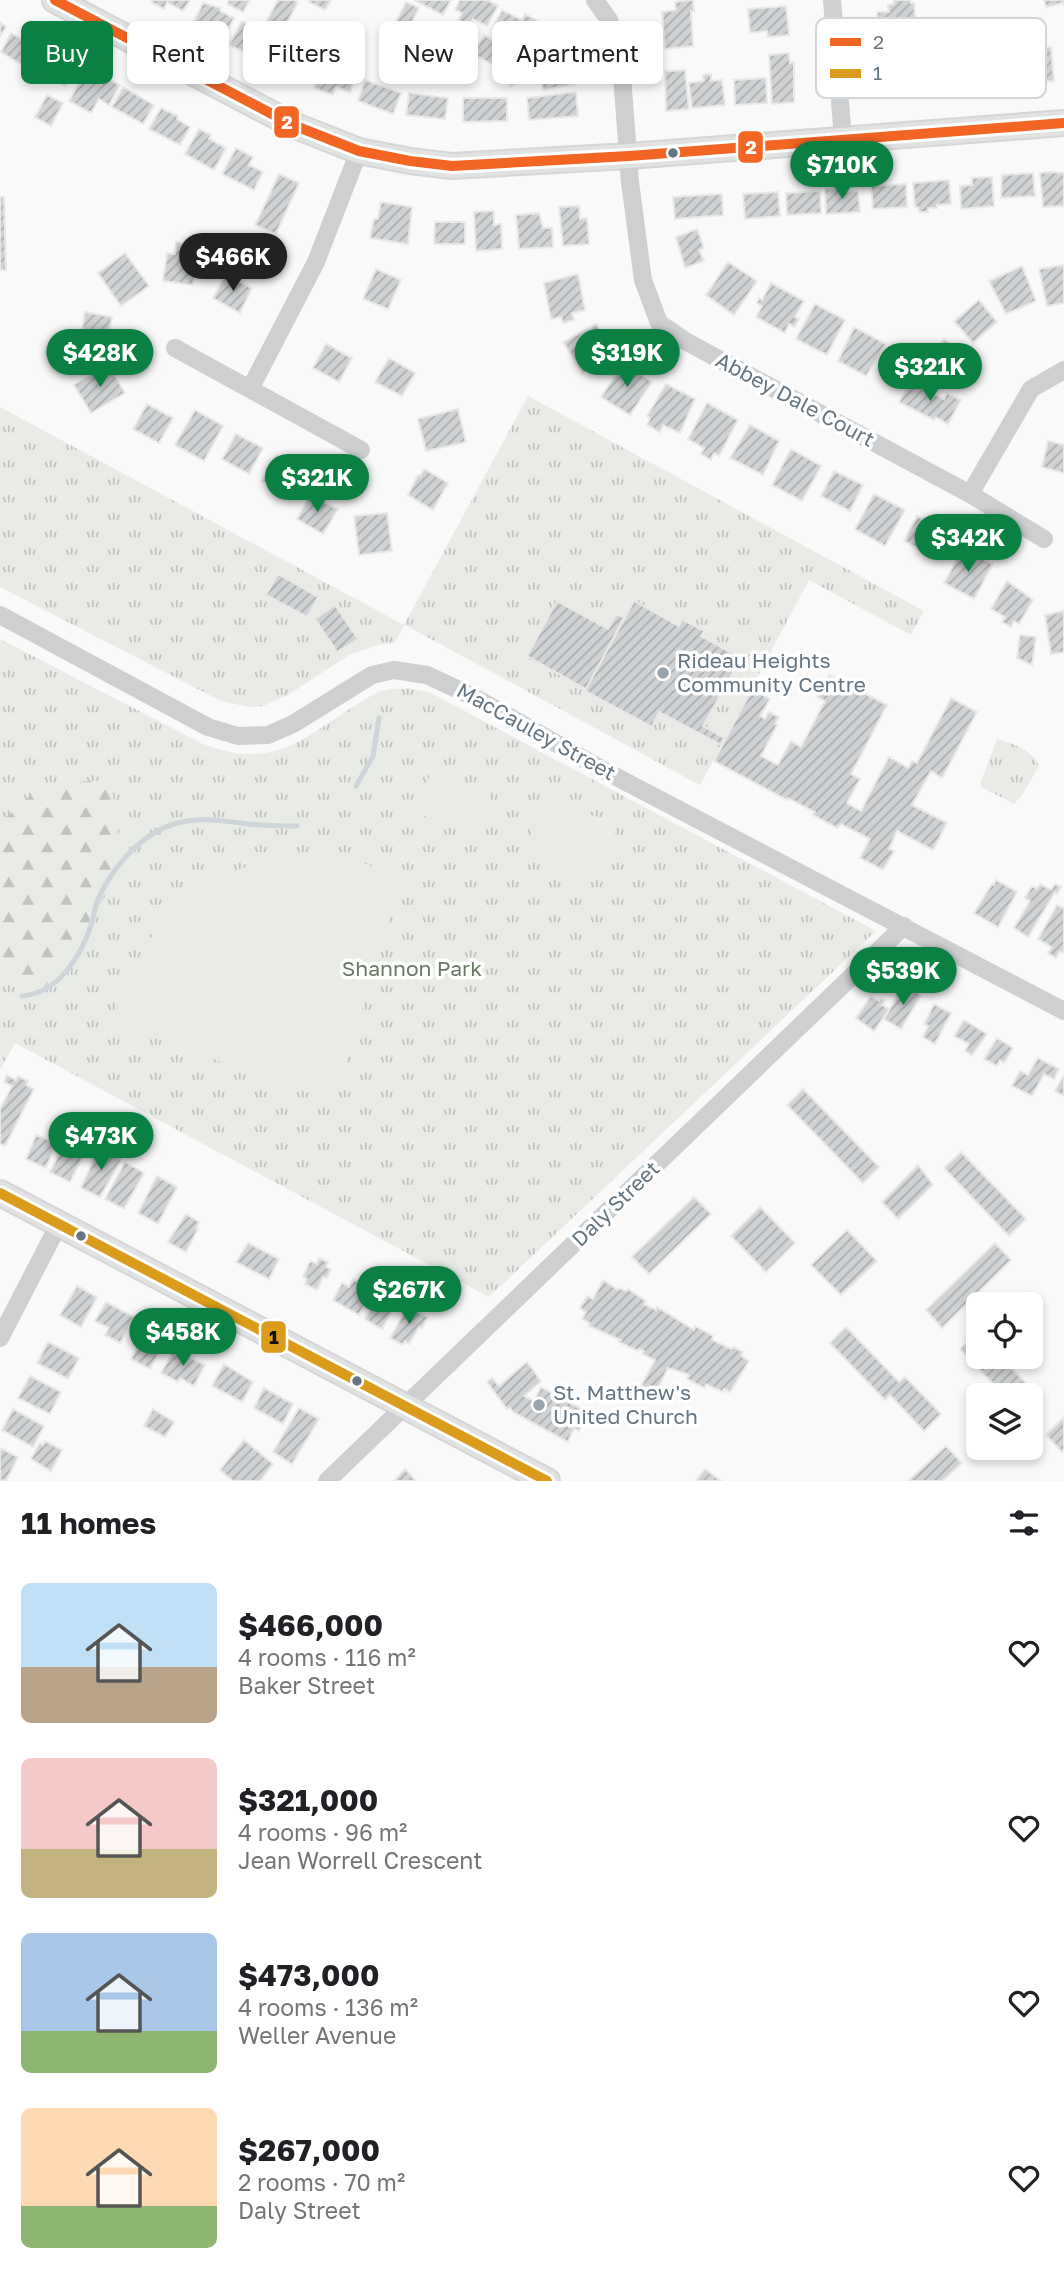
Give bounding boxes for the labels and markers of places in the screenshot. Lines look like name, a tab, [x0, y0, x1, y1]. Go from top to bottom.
pin: $710K	[793, 142, 891, 201]
unlabelled marker	[666, 146, 680, 160]
pin: $466K	[184, 233, 282, 293]
pin: $428K	[51, 330, 149, 389]
pin: $319K	[578, 330, 676, 389]
pin: $321K	[881, 344, 979, 403]
pin: $321K	[268, 454, 366, 514]
pin: $342K	[919, 514, 1017, 574]
place label: Rideau Heights Community Centre	[677, 647, 866, 697]
marker: Rideau Heights Community Centre	[655, 665, 671, 681]
pin: $539K	[854, 948, 952, 1007]
pin: $473K	[52, 1112, 150, 1172]
unlabelled marker	[74, 1229, 88, 1243]
pin: $267K	[360, 1266, 458, 1326]
pin: $458K	[134, 1308, 232, 1368]
unlabelled marker	[350, 1374, 364, 1388]
place label: St. Matthew's United Church	[553, 1379, 698, 1429]
marker: St. Matthew's United Church	[531, 1397, 547, 1413]

